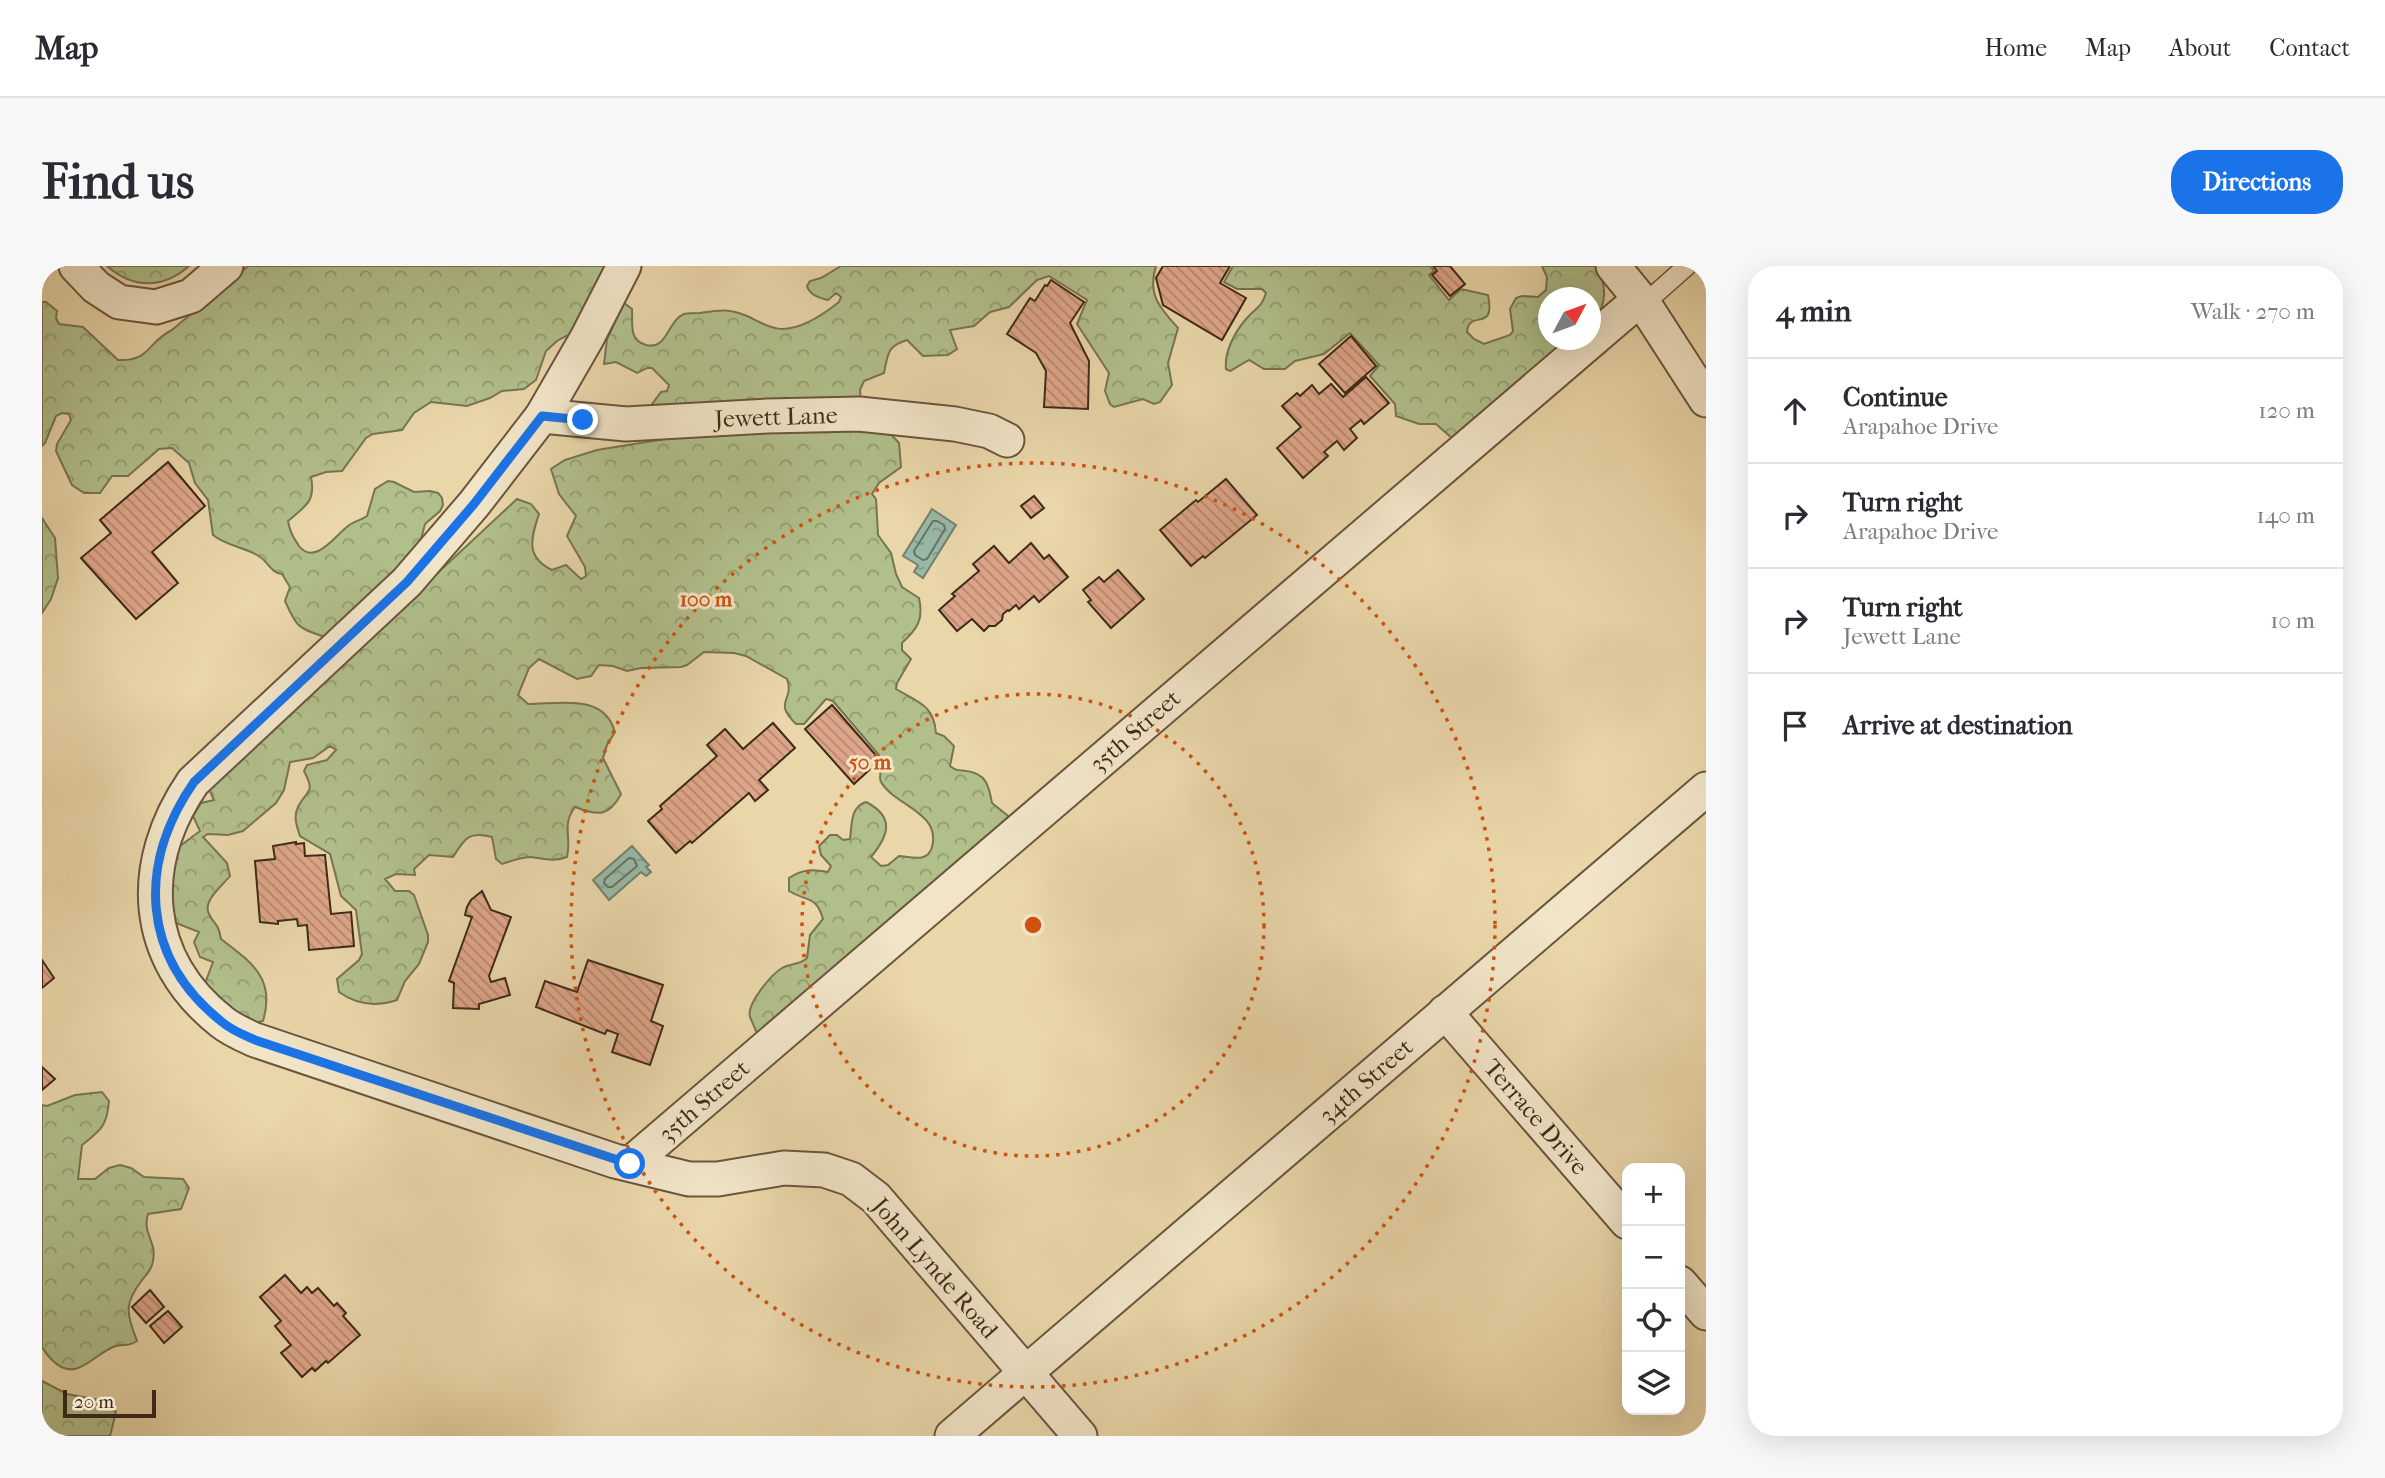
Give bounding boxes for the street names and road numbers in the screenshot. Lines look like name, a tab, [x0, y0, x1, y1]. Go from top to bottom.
street label: Jewett Lane	[712, 401, 838, 433]
street label: 35th Street	[1084, 684, 1186, 778]
street label: 34th Street	[1314, 1033, 1419, 1129]
street label: 35th Street	[653, 1054, 755, 1148]
street label: Terrace Drive	[1478, 1054, 1594, 1181]
street label: John Lynde Road	[865, 1190, 1004, 1345]

